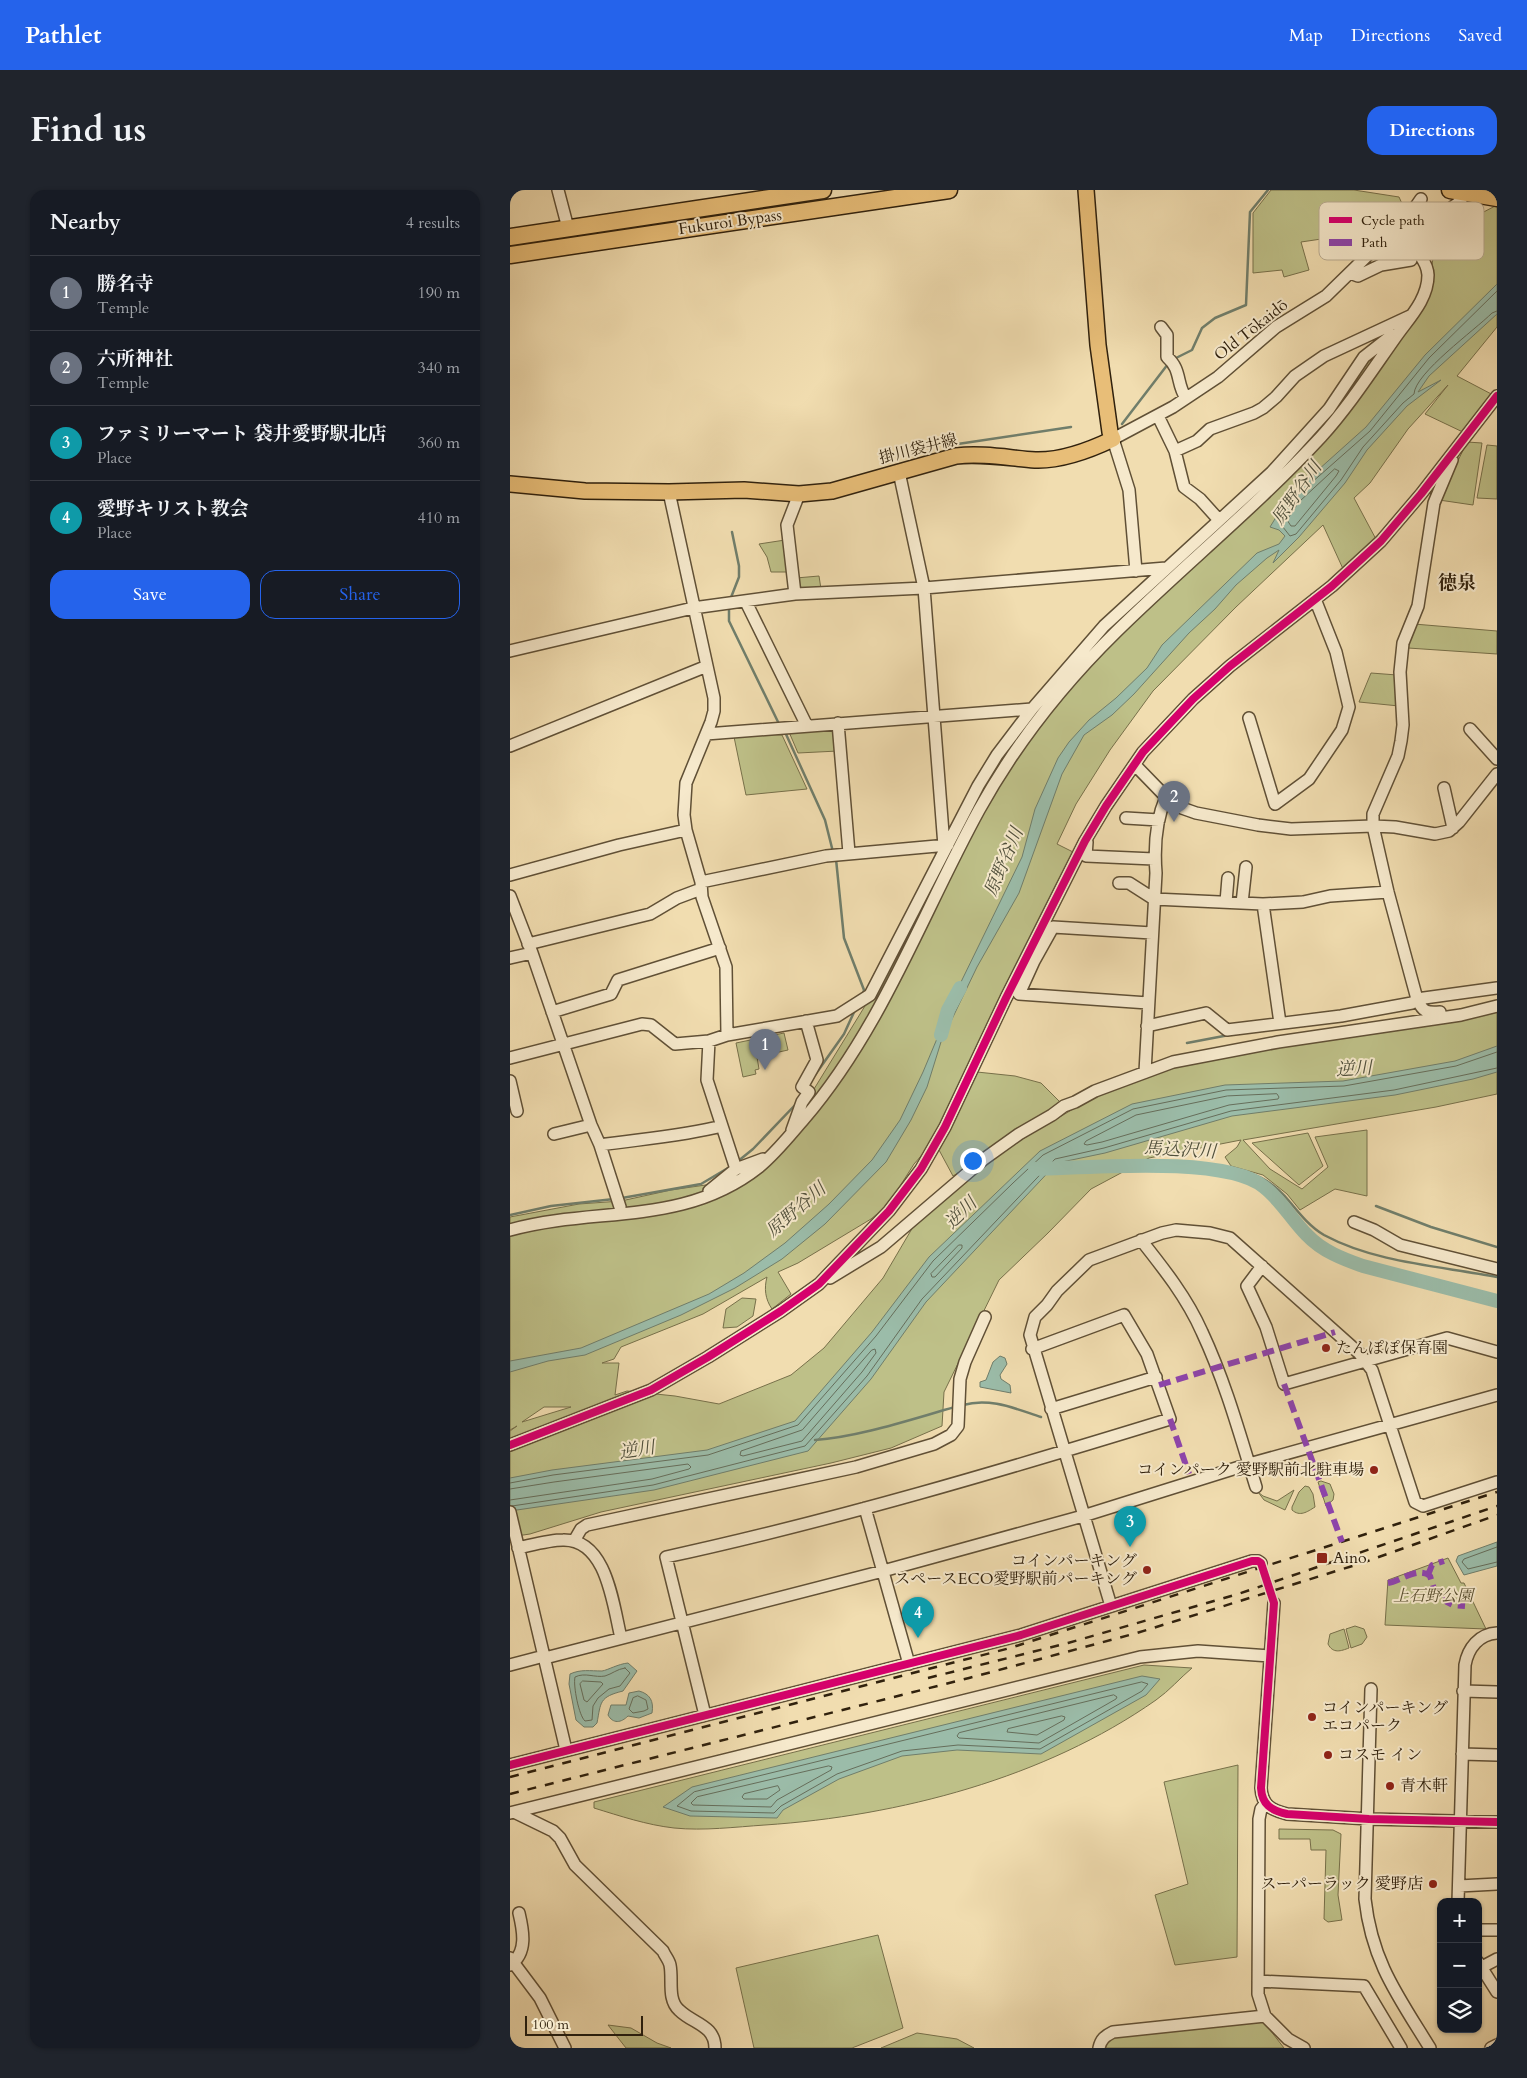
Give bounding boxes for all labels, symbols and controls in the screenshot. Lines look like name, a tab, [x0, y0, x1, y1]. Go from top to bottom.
text: Pathlet	[25, 19, 102, 52]
text: Map	[1289, 23, 1323, 48]
text: Directions	[1351, 23, 1430, 48]
text: Saved	[1458, 23, 1502, 48]
text: Find us	[30, 106, 146, 154]
button: Directions	[1367, 106, 1497, 155]
legend	[1319, 202, 1484, 260]
street label: Fukuroi Bypass	[677, 204, 783, 240]
text: Nearby	[50, 208, 121, 237]
text: Cycle path	[1361, 211, 1425, 230]
text: 4 results	[406, 212, 460, 234]
text: Path	[1361, 233, 1388, 252]
text: 勝名寺	[97, 271, 154, 297]
text: 1	[62, 282, 70, 304]
text: 190 m	[418, 282, 460, 304]
street label: Old Tōkaidō	[1209, 294, 1293, 366]
text: Temple	[97, 297, 149, 319]
text: 六所神社	[97, 346, 173, 372]
text: 2	[62, 357, 70, 379]
text: 340 m	[418, 357, 460, 379]
text: Temple	[97, 372, 149, 394]
text: ファミリーマート 袋井愛野駅北店	[97, 421, 387, 447]
street label: 掛川袋井線	[877, 429, 959, 469]
text: 3	[62, 432, 70, 454]
text: 360 m	[418, 432, 460, 454]
text: Place	[97, 447, 132, 469]
water label: 原野谷川	[1266, 455, 1329, 530]
text: 愛野キリスト教会	[97, 496, 249, 522]
text: 4	[62, 507, 70, 529]
text: 410 m	[418, 507, 460, 529]
text: Place	[97, 522, 132, 544]
button: Save	[50, 570, 250, 619]
button: Share	[260, 570, 460, 619]
district label: 徳泉	[1438, 570, 1476, 596]
pin: 2	[1158, 781, 1190, 822]
water label: 原野谷川	[978, 822, 1030, 900]
pin: 1	[749, 1029, 781, 1070]
water label: 逆川	[1335, 1055, 1375, 1082]
water label: 馬込沢川	[1143, 1136, 1219, 1164]
your location	[960, 1148, 986, 1174]
water label: 原野谷川	[761, 1176, 833, 1243]
water label: 逆川	[939, 1190, 984, 1234]
place label: たんぽぽ保育園	[1336, 1337, 1448, 1359]
marker: たんぽぽ保育園	[1320, 1342, 1332, 1354]
water label: 逆川	[617, 1435, 659, 1465]
place label: コインパーク 愛野駅前北駐車場	[1137, 1459, 1364, 1481]
marker: コインパーク 愛野駅前北駐車場	[1368, 1464, 1380, 1476]
pin: 3	[1114, 1506, 1146, 1547]
place label: Aino	[1333, 1547, 1367, 1569]
place label: コインパーキング スペースECO愛野駅前パーキング	[894, 1550, 1137, 1590]
marker: Aino	[1315, 1551, 1329, 1565]
marker: コインパーキング スペースECO愛野駅前パーキング	[1141, 1564, 1153, 1576]
park label: 上石野公園	[1393, 1585, 1476, 1607]
pin: 4	[902, 1597, 934, 1638]
place label: コインパーキング エコパーク	[1322, 1697, 1448, 1737]
marker: コインパーキング エコパーク	[1306, 1711, 1318, 1723]
place label: コスモ イン	[1338, 1744, 1422, 1766]
marker: コスモ イン	[1322, 1749, 1334, 1761]
place label: 青木軒	[1400, 1775, 1448, 1797]
marker: 青木軒	[1384, 1780, 1396, 1792]
place label: スーパーラック 愛野店	[1261, 1873, 1423, 1895]
marker: スーパーラック 愛野店	[1427, 1878, 1439, 1890]
map controls	[1437, 1898, 1482, 2033]
button: +	[1437, 1898, 1482, 1943]
button: −	[1437, 1943, 1482, 1988]
button: layers	[1437, 1988, 1482, 2033]
scale bar	[525, 2013, 642, 2036]
text: 100 m	[532, 2015, 569, 2034]

